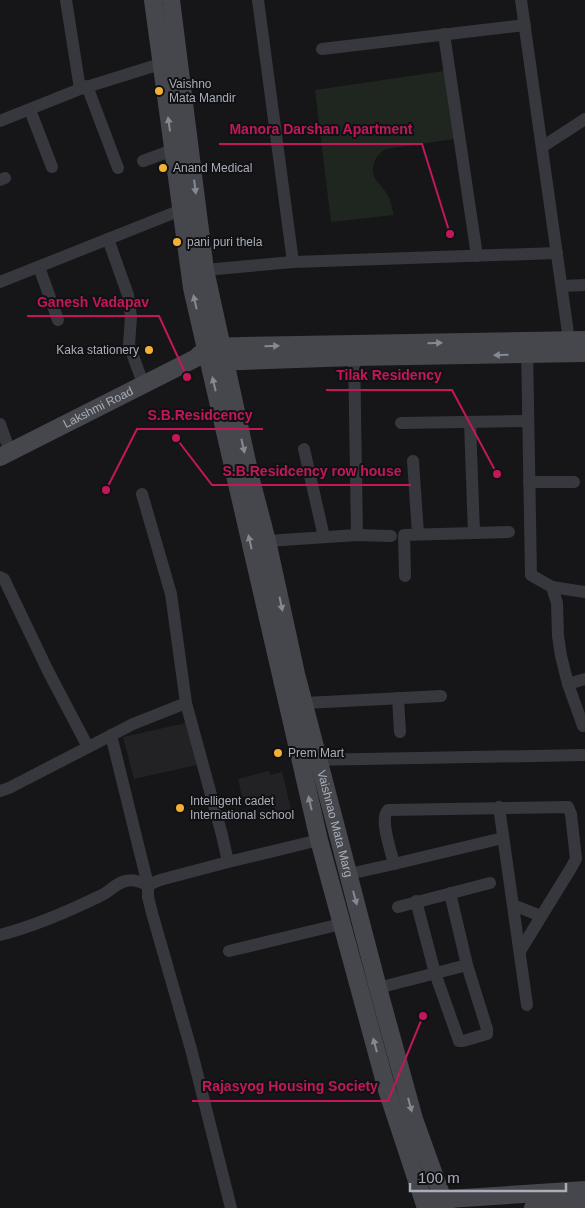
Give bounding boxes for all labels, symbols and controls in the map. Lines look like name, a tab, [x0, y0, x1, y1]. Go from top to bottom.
place label: Vaishno Mata Mandir	[169, 77, 236, 105]
marker: Vaishno Mata Mandir	[153, 85, 165, 97]
callout: Manora Darshan Apartment	[219, 115, 422, 144]
one-way arrow	[165, 116, 173, 132]
text: Manora Darshan Apartment	[229, 121, 413, 137]
place label: Anand Medical	[173, 161, 252, 175]
marker: Anand Medical	[157, 162, 169, 174]
one-way arrow	[191, 180, 199, 196]
place label: pani puri thela	[187, 235, 263, 249]
marker: pani puri thela	[171, 236, 183, 248]
callout: Ganesh Vadapav	[27, 287, 159, 316]
text: Ganesh Vadapav	[37, 294, 149, 310]
one-way arrow	[191, 294, 199, 310]
one-way arrow	[427, 339, 443, 347]
one-way arrow	[265, 342, 281, 350]
place label: Kaka stationery	[56, 343, 139, 357]
marker: Kaka stationery	[143, 344, 155, 356]
one-way arrow	[493, 351, 509, 359]
callout: Tilak Residency	[326, 361, 452, 390]
text: Tilak Residency	[336, 367, 442, 383]
one-way arrow	[210, 377, 218, 392]
street label: Lakshmi Road	[61, 384, 136, 431]
callout: S.B.Residcency	[137, 400, 263, 429]
text: S.B.Residcency	[147, 407, 253, 423]
one-way arrow	[239, 439, 247, 454]
callout: S.B.Residcency row house	[212, 456, 411, 485]
text: S.B.Residcency row house	[223, 463, 402, 479]
one-way arrow	[246, 535, 254, 550]
one-way arrow	[277, 597, 285, 612]
place label: Prem Mart	[288, 746, 345, 760]
marker: Prem Mart	[272, 747, 284, 759]
street label: Vaishnao Mata Marg	[314, 769, 356, 879]
place label: Intelligent cadet International school	[190, 794, 294, 822]
one-way arrow	[306, 796, 314, 811]
marker: Intelligent cadet International school	[174, 802, 186, 814]
one-way arrow	[351, 890, 359, 905]
one-way arrow	[370, 1037, 378, 1052]
callout: Rajasyog Housing Society	[192, 1072, 388, 1101]
text: Rajasyog Housing Society	[202, 1078, 378, 1094]
one-way arrow	[406, 1098, 414, 1113]
scale bar	[410, 1160, 566, 1192]
text: 100 m	[418, 1169, 460, 1186]

